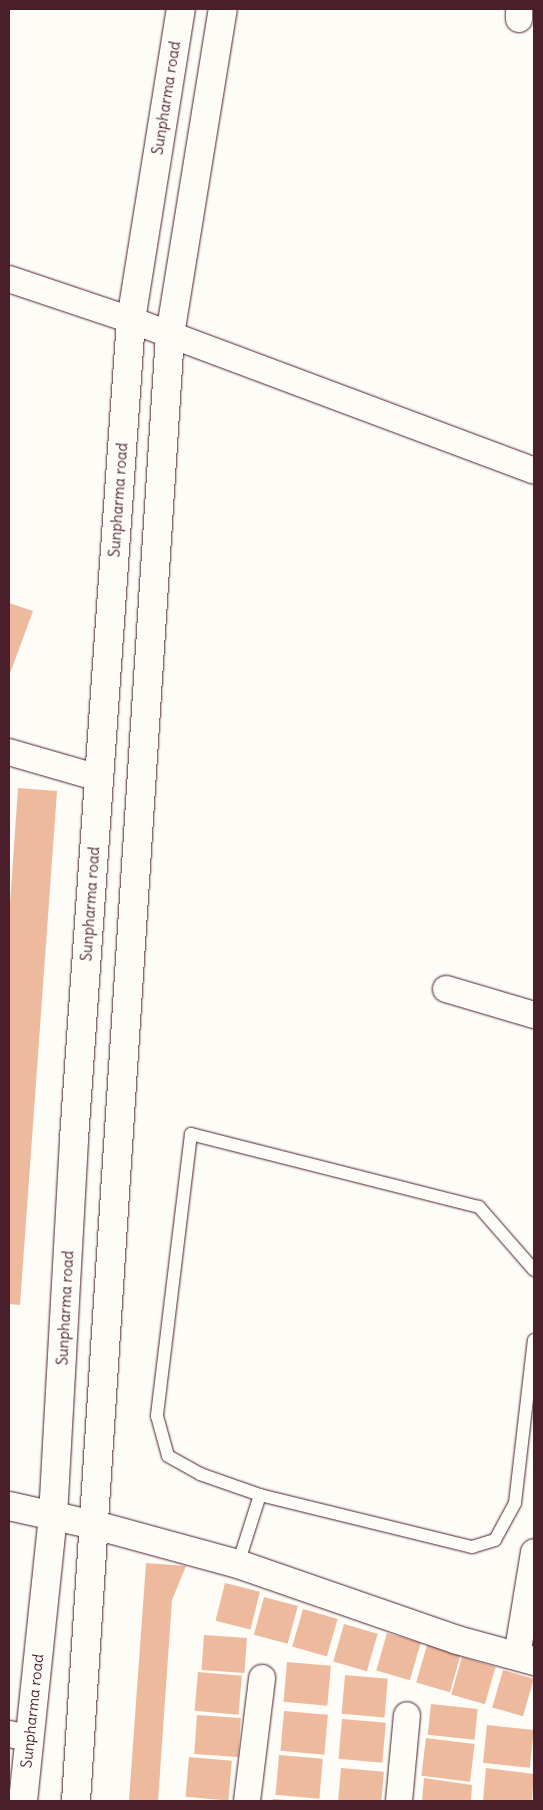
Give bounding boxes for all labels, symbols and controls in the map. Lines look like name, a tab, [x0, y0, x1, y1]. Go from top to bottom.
street label: Sunpharma road	[148, 40, 184, 156]
street label: Sunpharma road	[105, 442, 131, 558]
street label: Sunpharma road	[77, 846, 103, 962]
street label: Sunpharma road	[53, 1250, 77, 1366]
street label: Sunpharma road	[17, 1653, 47, 1769]

